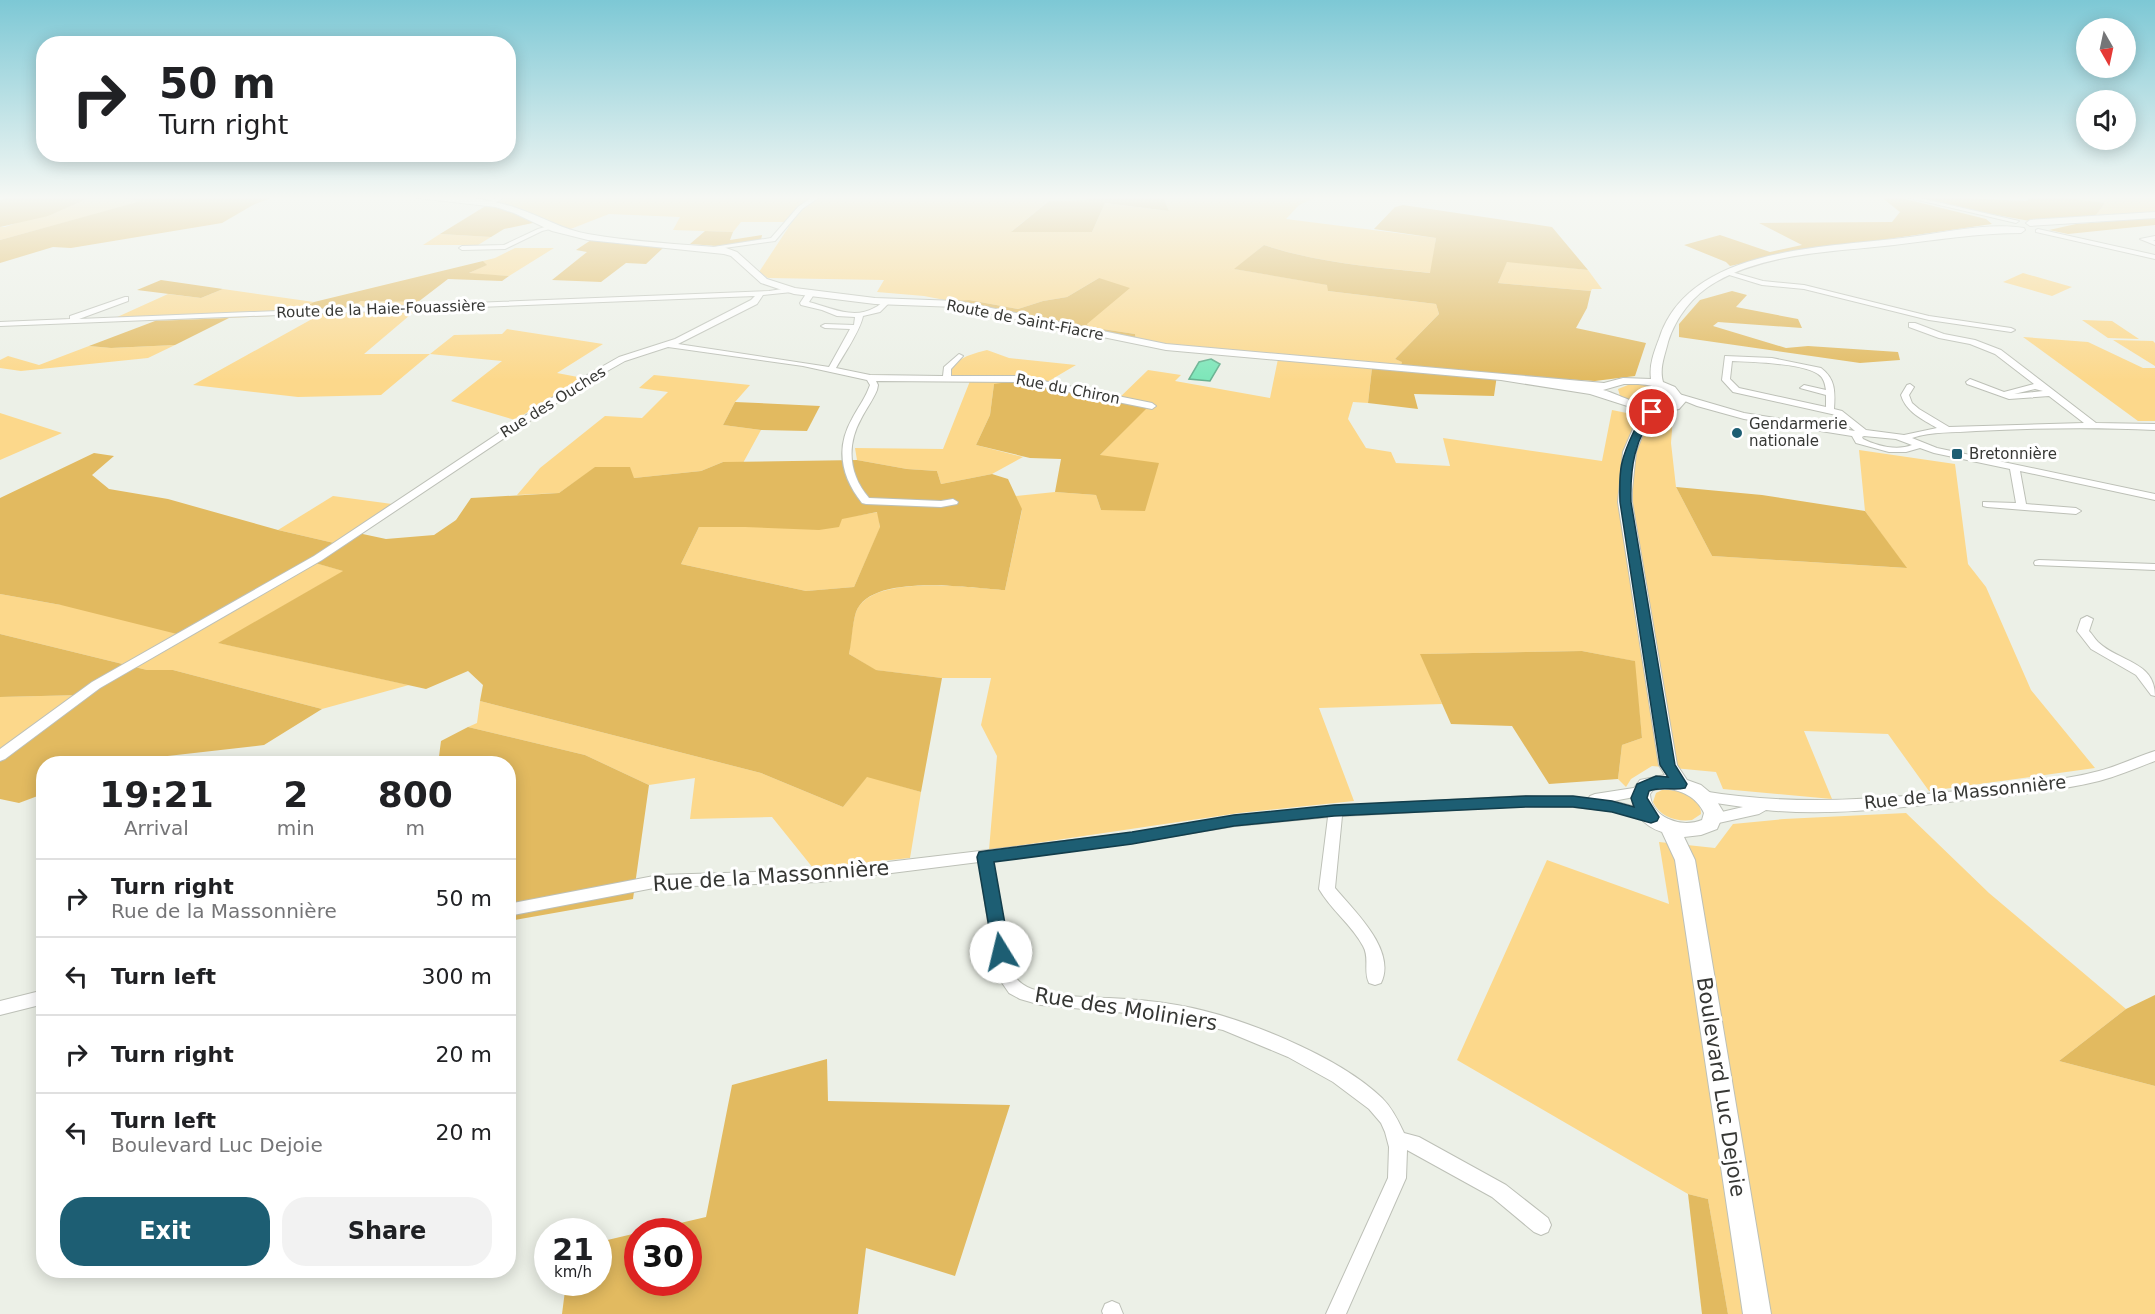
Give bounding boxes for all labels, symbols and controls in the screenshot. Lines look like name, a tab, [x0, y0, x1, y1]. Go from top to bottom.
north arrow	[2076, 18, 2136, 78]
map controls	[2076, 18, 2136, 150]
text: 50 m	[159, 59, 276, 108]
icon: right	[60, 60, 138, 138]
button: sound	[2076, 90, 2136, 150]
text: Turn right	[159, 109, 288, 140]
street label: Route de la Haie-Fouassière	[276, 296, 486, 322]
street label: Route de Saint-Fiacre	[945, 296, 1105, 344]
street label: Rue des Ouches	[497, 362, 609, 442]
street label: Rue du Chiron	[1014, 370, 1122, 408]
pin	[1626, 386, 1677, 437]
icon: arrive	[1635, 395, 1668, 428]
place label: Gendarmerie nationale	[1749, 415, 1847, 450]
marker: Gendarmerie nationale	[1730, 426, 1744, 440]
place label: Bretonnière	[1969, 445, 2057, 463]
marker: Bretonnière	[1950, 447, 1964, 461]
street label: Rue de la Massonnière	[1863, 771, 2067, 813]
text: 19:21	[99, 774, 214, 815]
text: 2	[283, 774, 308, 815]
text: 800	[378, 774, 453, 815]
text: Arrival	[124, 816, 189, 840]
text: min	[277, 816, 315, 840]
text: m	[406, 816, 425, 840]
street label: Rue de la Massonnière	[652, 856, 890, 896]
text: Turn right	[111, 874, 234, 899]
icon: right	[60, 882, 93, 915]
text: 50 m	[436, 886, 492, 911]
text: Rue de la Massonnière	[111, 899, 337, 923]
position arrow	[969, 920, 1033, 984]
icon: left	[60, 960, 93, 993]
text: Turn left	[111, 964, 216, 989]
text: 300 m	[422, 964, 492, 989]
street label: Boulevard Luc Dejoie	[1692, 975, 1750, 1199]
street label: Rue des Moliniers	[1033, 983, 1219, 1035]
icon: right	[60, 1038, 93, 1071]
text: Turn right	[111, 1042, 234, 1067]
text: 20 m	[436, 1042, 492, 1067]
text: Turn left	[111, 1108, 216, 1133]
icon: left	[60, 1116, 93, 1149]
text: 20 m	[436, 1120, 492, 1145]
text: Boulevard Luc Dejoie	[111, 1133, 323, 1157]
button: Exit	[60, 1197, 270, 1266]
button: Share	[282, 1197, 492, 1266]
speed limit sign: 30	[624, 1218, 702, 1296]
text: 21	[552, 1232, 594, 1267]
text: km/h	[554, 1263, 592, 1281]

